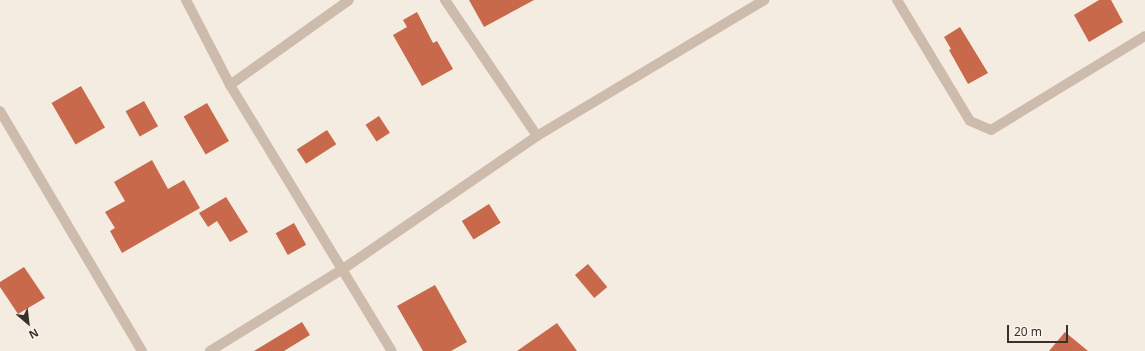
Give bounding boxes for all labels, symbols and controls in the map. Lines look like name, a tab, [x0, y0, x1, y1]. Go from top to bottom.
north arrow	[8, 303, 48, 343]
scale bar	[1009, 317, 1070, 343]
text: 20 m	[1014, 323, 1042, 340]
text: N	[26, 325, 41, 343]

